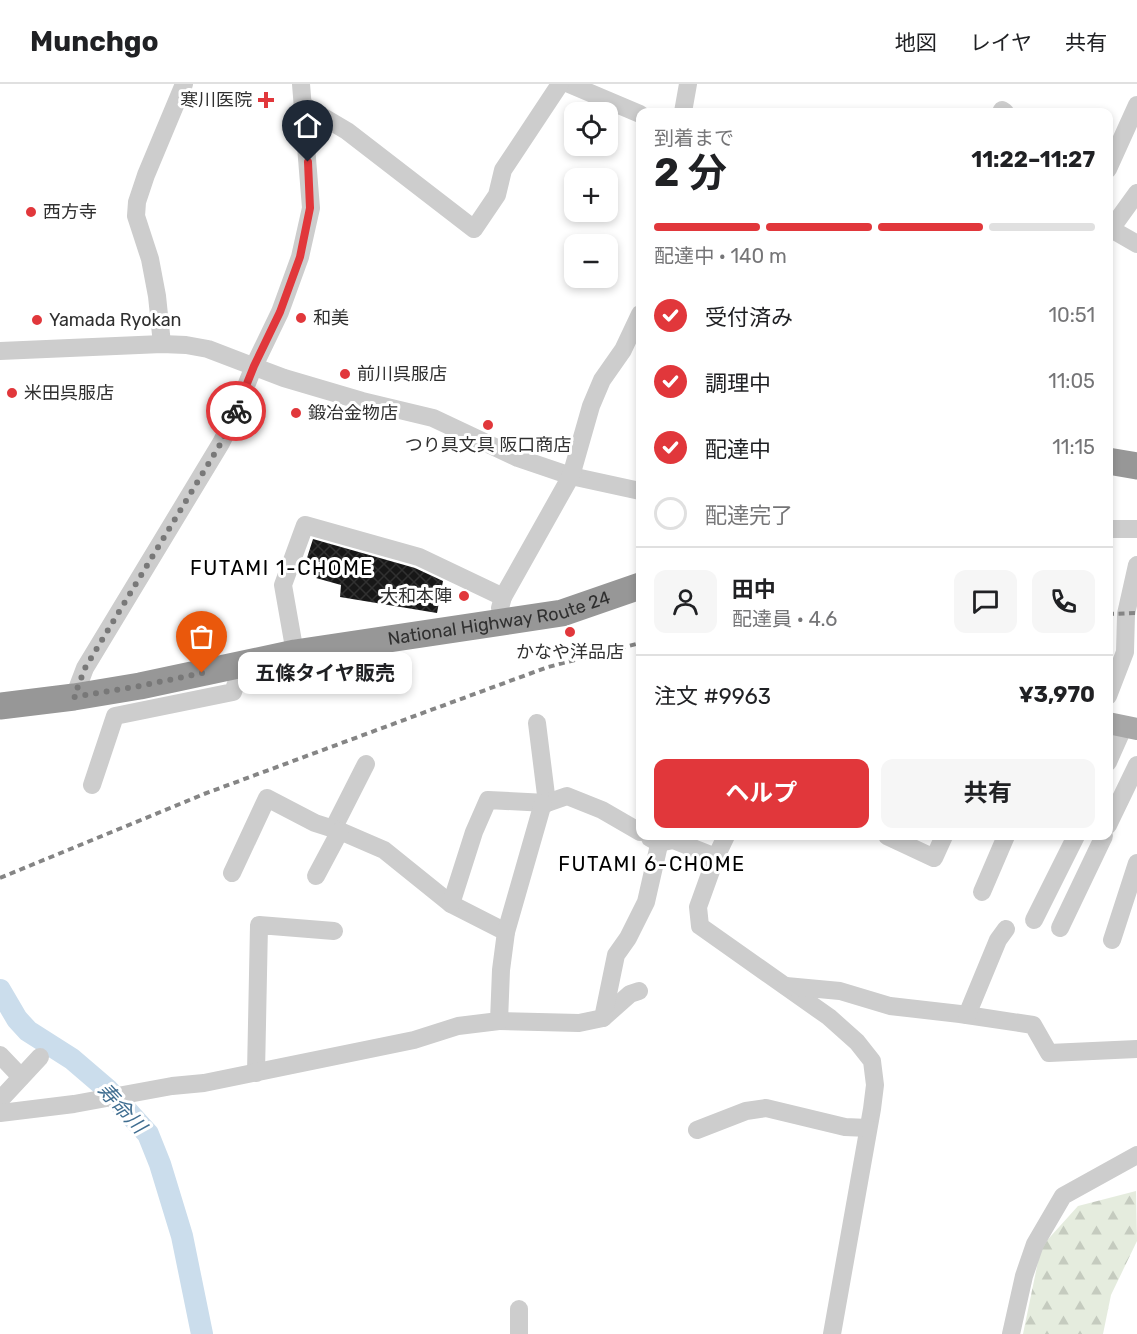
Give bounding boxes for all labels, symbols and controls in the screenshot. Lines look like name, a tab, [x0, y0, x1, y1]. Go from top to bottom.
text: Munchgo	[30, 25, 159, 58]
text: 地図	[895, 30, 937, 55]
text: レイヤ	[970, 30, 1032, 55]
text: 共有	[1065, 30, 1107, 55]
place label: 寒川医院	[180, 89, 252, 111]
marker: 寒川医院	[257, 91, 275, 109]
pin	[282, 100, 333, 162]
map controls	[564, 102, 618, 288]
button: locate	[564, 102, 618, 156]
icon: home	[291, 109, 324, 142]
text: 到着まで	[654, 126, 734, 150]
text: 11:22–11:27	[971, 146, 1095, 173]
text: 2 分	[654, 150, 727, 196]
button: +	[564, 168, 618, 222]
place label: 西方寺	[43, 201, 97, 223]
marker: 西方寺	[24, 205, 38, 219]
button: −	[564, 234, 618, 288]
text: 配達中 · 140 m	[654, 244, 787, 268]
icon: check	[654, 299, 687, 332]
text: 10:51	[1048, 303, 1095, 327]
text: 受付済み	[705, 304, 793, 331]
place label: 和美	[313, 307, 349, 329]
place label: Yamada Ryokan	[49, 309, 182, 331]
marker: 和美	[294, 311, 308, 325]
marker: Yamada Ryokan	[30, 313, 44, 327]
place label: 前川呉服店	[357, 363, 447, 385]
icon: check	[654, 365, 687, 398]
marker: 前川呉服店	[338, 367, 352, 381]
text: 11:05	[1048, 369, 1095, 393]
text: 調理中	[705, 370, 771, 397]
courier	[206, 381, 266, 441]
place label: 米田呉服店	[24, 382, 114, 404]
marker: 米田呉服店	[5, 386, 19, 400]
icon: bike	[220, 395, 253, 428]
place label: 鍛冶金物店	[308, 402, 398, 424]
marker: 鍛冶金物店	[289, 406, 303, 420]
marker: つり具文具 阪口商店	[481, 418, 495, 432]
icon: check	[654, 431, 687, 464]
place label: つり具文具 阪口商店	[405, 434, 571, 456]
text: 11:15	[1052, 435, 1095, 459]
text: 配達中	[705, 436, 771, 463]
text: 配達完了	[705, 502, 793, 529]
district label: FUTAMI 1-CHOME	[190, 556, 374, 580]
button: person	[654, 570, 717, 633]
button: chat	[954, 570, 1017, 633]
button: phone	[1032, 570, 1095, 633]
text: 田中	[732, 576, 776, 603]
place label: 大和本陣	[380, 585, 452, 607]
street label: National Highway Route 24	[386, 586, 613, 650]
marker: 大和本陣	[457, 589, 471, 603]
text: 配達員 · 4.6	[732, 607, 837, 631]
pin	[176, 611, 227, 673]
icon: bag	[185, 620, 218, 653]
marker: かなや洋品店	[563, 625, 577, 639]
place label: かなや洋品店	[516, 641, 624, 663]
callout: 五條タイヤ販売	[238, 652, 412, 694]
text: 五條タイヤ販売	[255, 661, 395, 685]
text: ¥3,970	[1018, 681, 1095, 708]
text: 注文 #9963	[654, 683, 771, 710]
button: ヘルプ	[654, 759, 869, 828]
button: 共有	[881, 759, 1095, 828]
district label: FUTAMI 6-CHOME	[558, 852, 746, 876]
water label: 寿命川	[93, 1078, 153, 1140]

